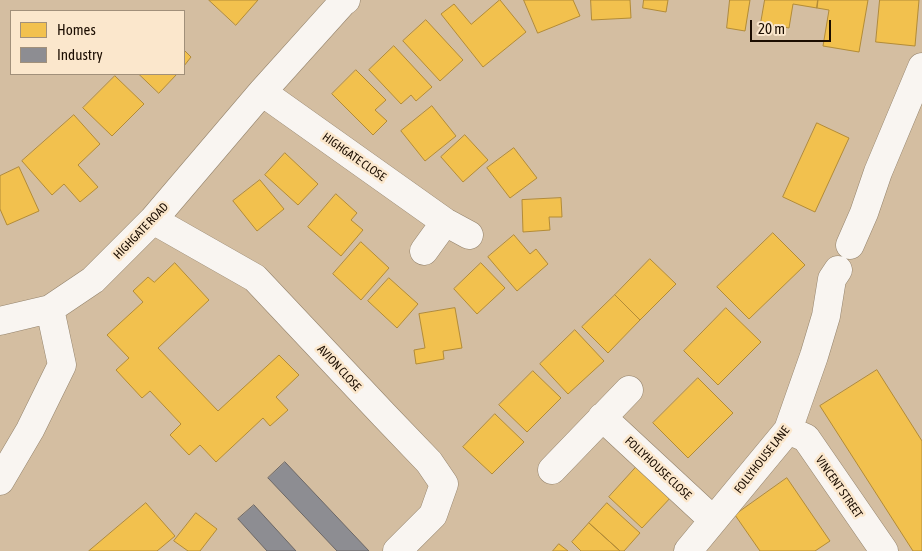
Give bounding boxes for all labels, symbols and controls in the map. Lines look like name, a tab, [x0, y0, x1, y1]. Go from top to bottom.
legend	[10, 10, 185, 75]
scale bar	[752, 10, 833, 42]
text: 20 m	[758, 20, 785, 37]
text: Homes	[57, 21, 96, 38]
text: Industry	[57, 46, 103, 63]
street label: HIGHGATE CLOSE	[320, 130, 388, 184]
street label: HIGHGATE ROAD	[111, 200, 171, 262]
street label: AVION CLOSE	[314, 342, 364, 394]
street label: FOLLYHOUSE LANE	[731, 424, 793, 496]
street label: FOLLYHOUSE CLOSE	[622, 434, 694, 502]
street label: VINCENT STREET	[812, 453, 866, 521]

